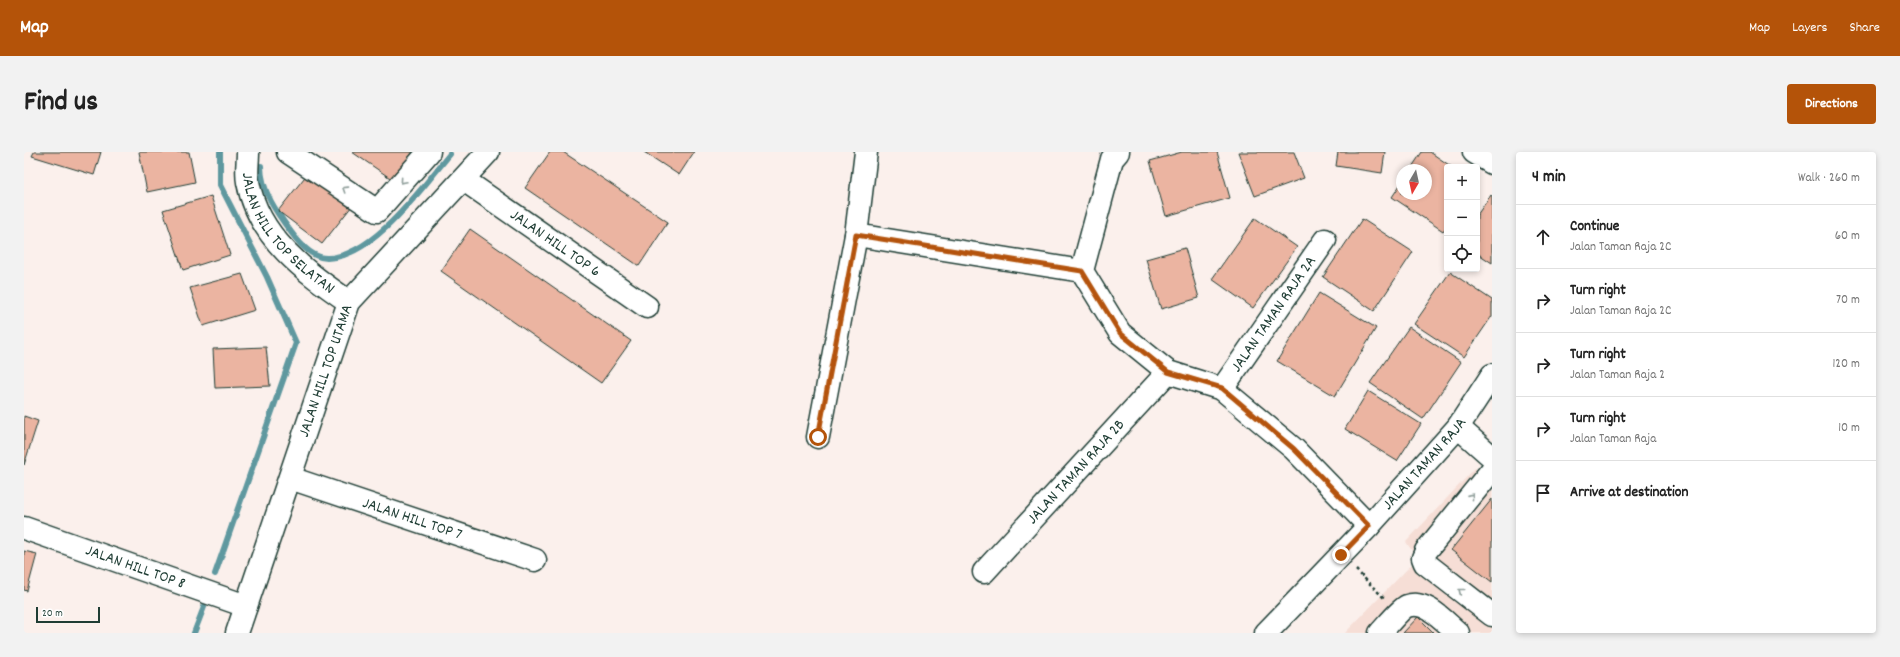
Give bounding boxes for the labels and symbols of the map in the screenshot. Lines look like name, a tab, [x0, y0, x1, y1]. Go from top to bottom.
north arrow	[1396, 164, 1432, 200]
street label: JALAN HILL TOP SELATAN	[236, 172, 340, 300]
one-way arrow	[401, 177, 408, 184]
one-way arrow	[342, 186, 349, 194]
street label: JALAN HILL TOP 6	[505, 204, 605, 283]
street label: JALAN TAMAN RAJA 2A	[1225, 251, 1322, 377]
street label: JALAN HILL TOP UTAMA	[293, 301, 359, 440]
street label: JALAN TAMAN RAJA	[1377, 413, 1473, 515]
street label: JALAN TAMAN RAJA 2B	[1022, 414, 1130, 530]
route start	[809, 428, 827, 446]
street label: JALAN HILL TOP 7	[359, 492, 465, 546]
one-way arrow	[1466, 494, 1473, 501]
street label: JALAN HILL TOP 8	[82, 539, 188, 595]
route end	[1332, 546, 1350, 564]
one-way arrow	[1459, 589, 1466, 596]
scale bar	[36, 605, 100, 624]

